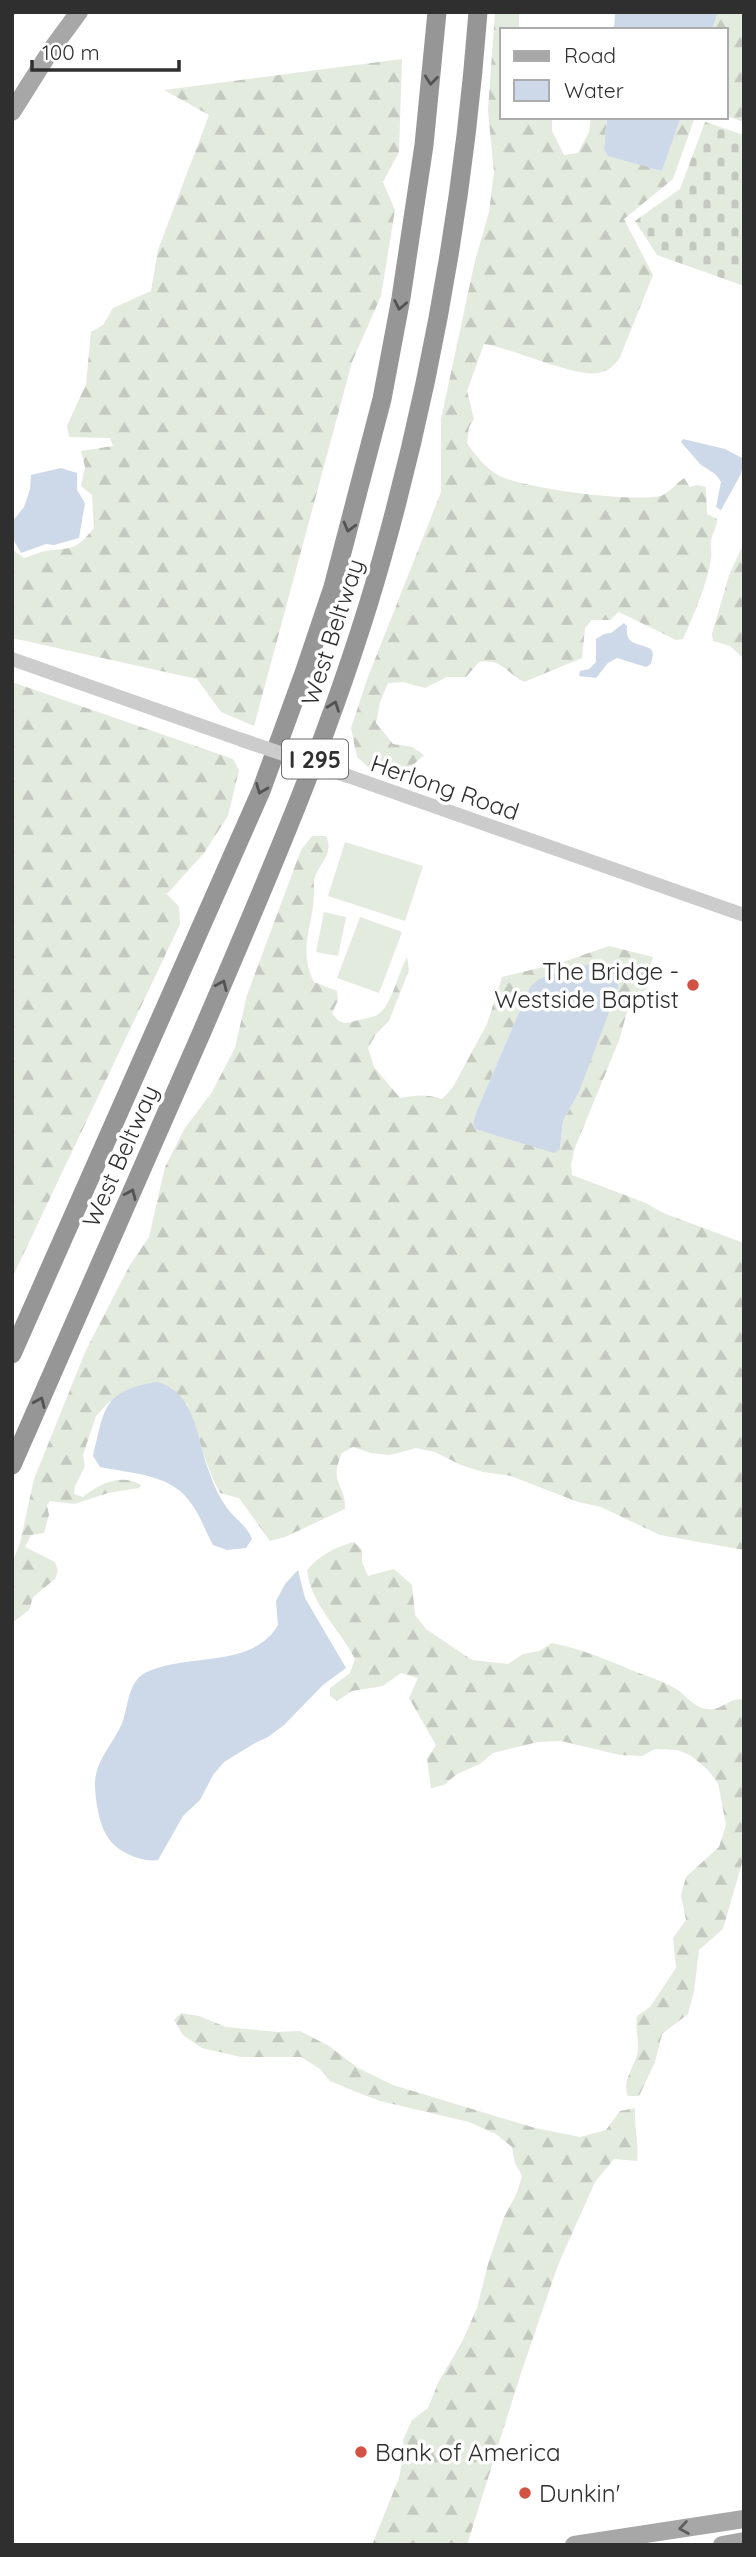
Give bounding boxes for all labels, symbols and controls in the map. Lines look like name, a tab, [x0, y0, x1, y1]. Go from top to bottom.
scale bar	[32, 28, 178, 72]
legend	[500, 28, 728, 119]
text: 100 m	[42, 39, 100, 65]
text: Road	[564, 42, 616, 68]
one-way arrow	[424, 75, 439, 86]
text: Water	[564, 77, 624, 103]
one-way arrow	[393, 299, 408, 311]
one-way arrow	[343, 521, 358, 533]
street label: West Beltway	[294, 555, 370, 709]
one-way arrow	[326, 701, 340, 713]
road number: I 295	[282, 740, 348, 778]
street label: Herlong Road	[367, 748, 523, 826]
one-way arrow	[256, 782, 270, 794]
place label: The Bridge - Westside Baptist	[494, 956, 679, 1014]
marker: The Bridge - Westside Baptist	[685, 977, 701, 993]
one-way arrow	[213, 980, 227, 992]
street label: West Beltway	[75, 1080, 165, 1232]
one-way arrow	[122, 1189, 136, 1201]
one-way arrow	[31, 1397, 45, 1409]
place label: Bank of America	[375, 2437, 560, 2467]
marker: Bank of America	[353, 2444, 369, 2460]
place label: Dunkin'	[539, 2478, 620, 2508]
marker: Dunkin'	[517, 2485, 533, 2501]
one-way arrow	[678, 2520, 689, 2535]

